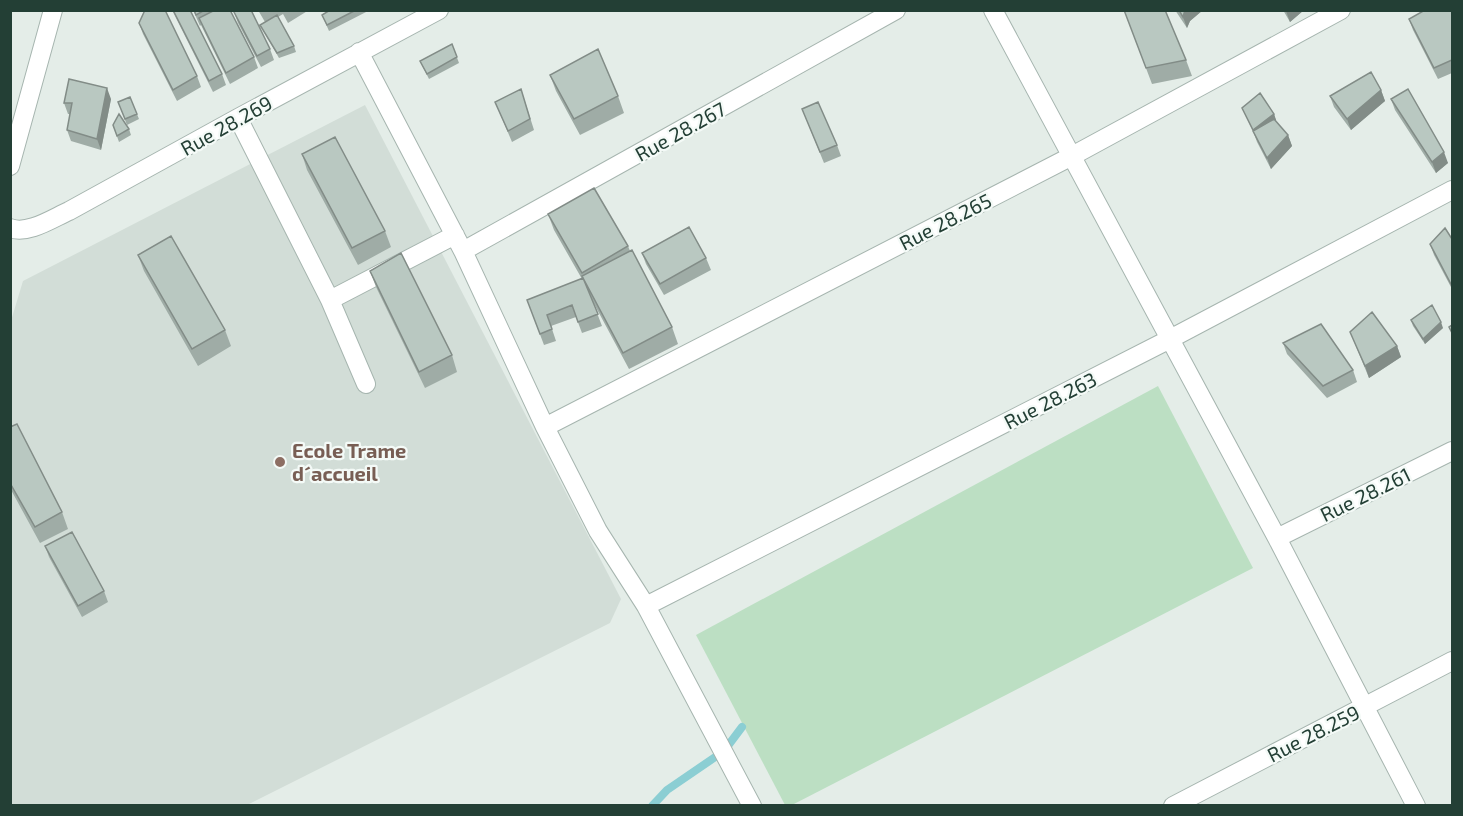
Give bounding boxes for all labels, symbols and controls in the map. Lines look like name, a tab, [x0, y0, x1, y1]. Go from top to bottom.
street label: Rue 28.269	[176, 90, 276, 160]
street label: Rue 28.267	[631, 96, 729, 166]
street label: Rue 28.265	[895, 188, 995, 254]
street label: Rue 28.263	[1000, 366, 1100, 434]
place label: Ecole Trame d´accueil	[292, 438, 406, 485]
marker: Ecole Trame d´accueil	[273, 455, 287, 469]
street label: Rue 28.261	[1316, 462, 1414, 526]
street label: Rue 28.259	[1263, 700, 1363, 766]

